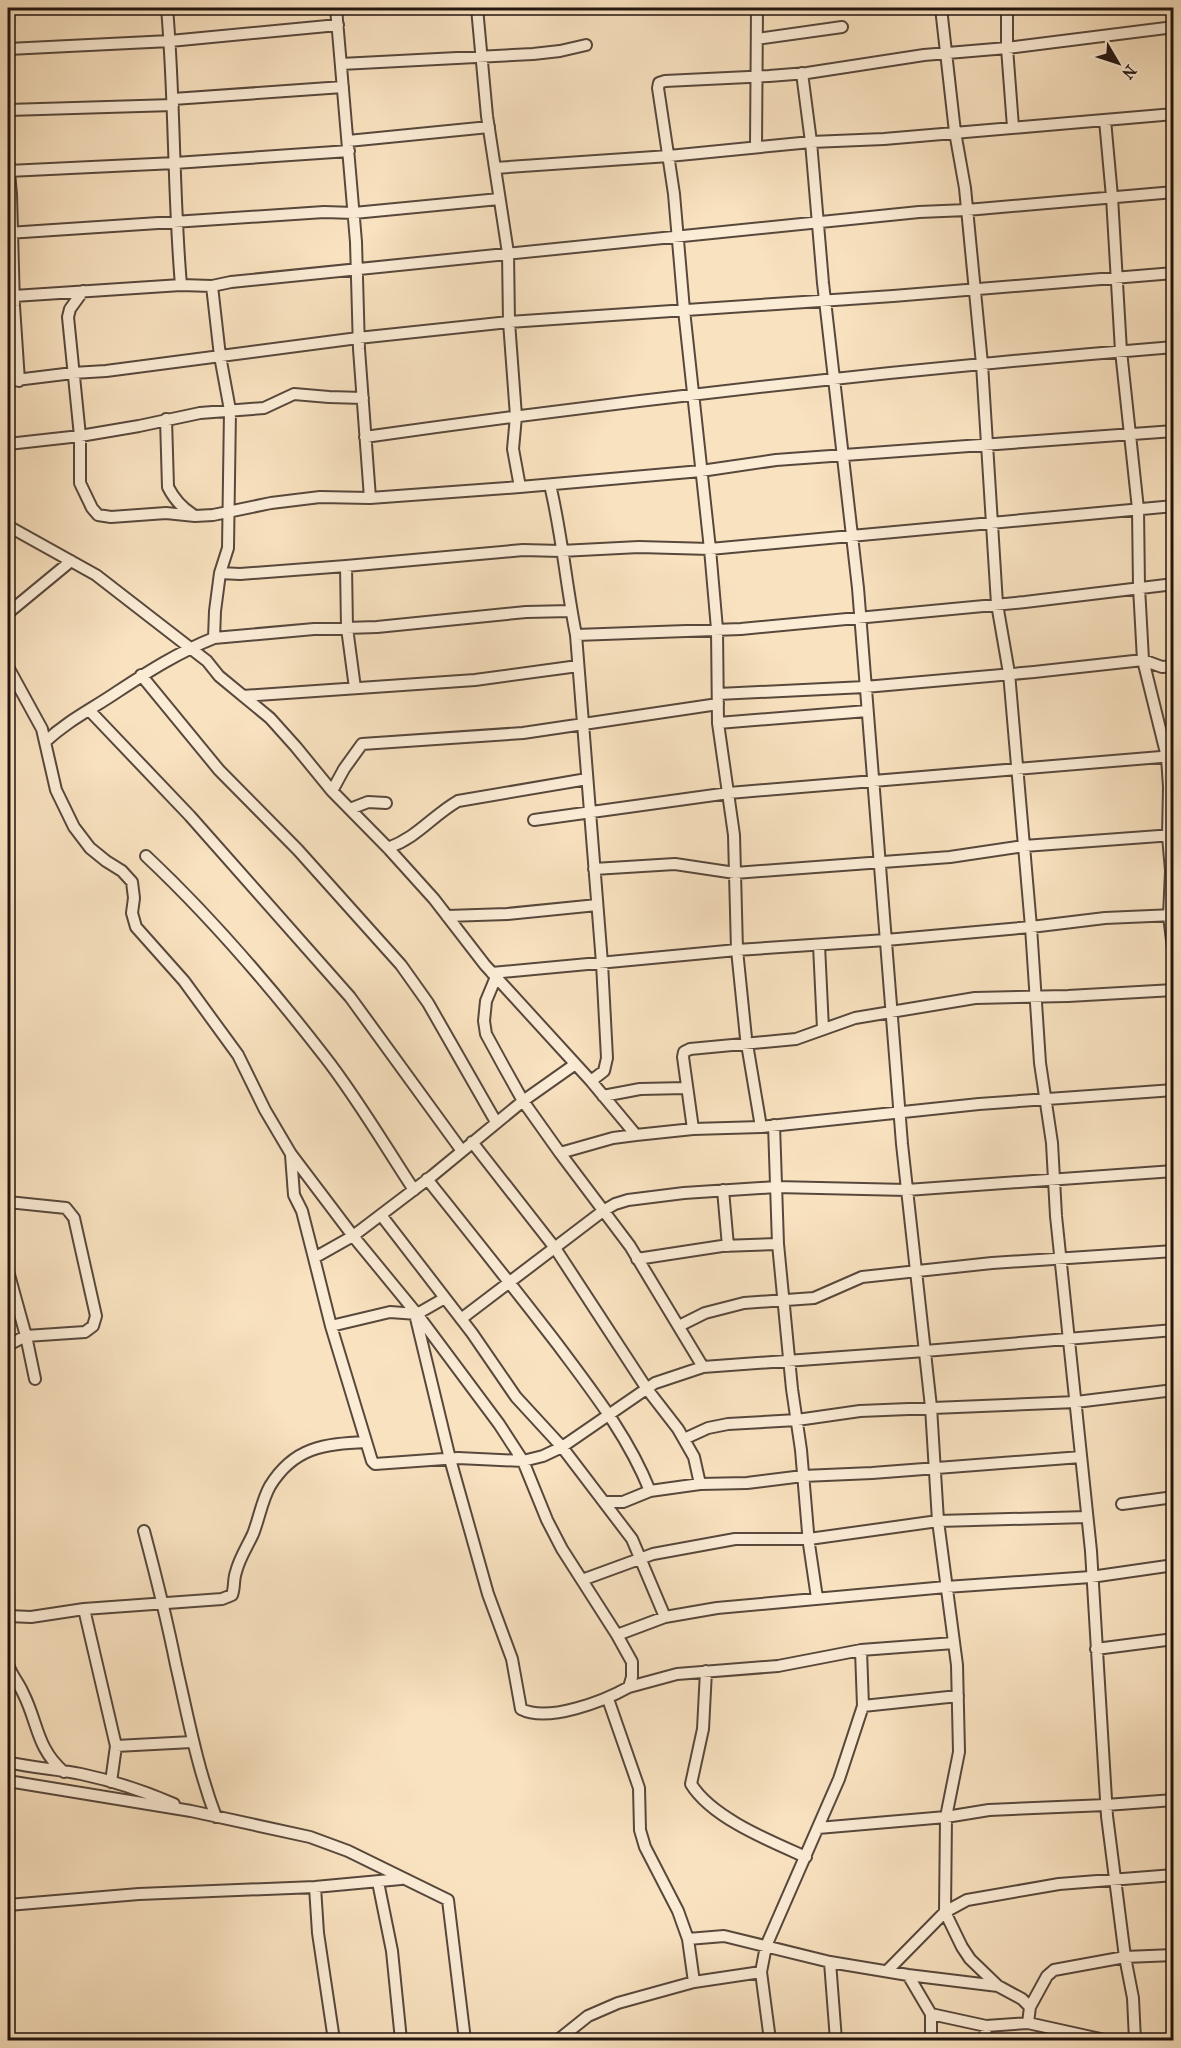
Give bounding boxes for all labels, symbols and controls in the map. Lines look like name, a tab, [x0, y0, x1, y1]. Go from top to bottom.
north arrow	[1088, 33, 1148, 93]
text: N	[1118, 61, 1140, 83]

